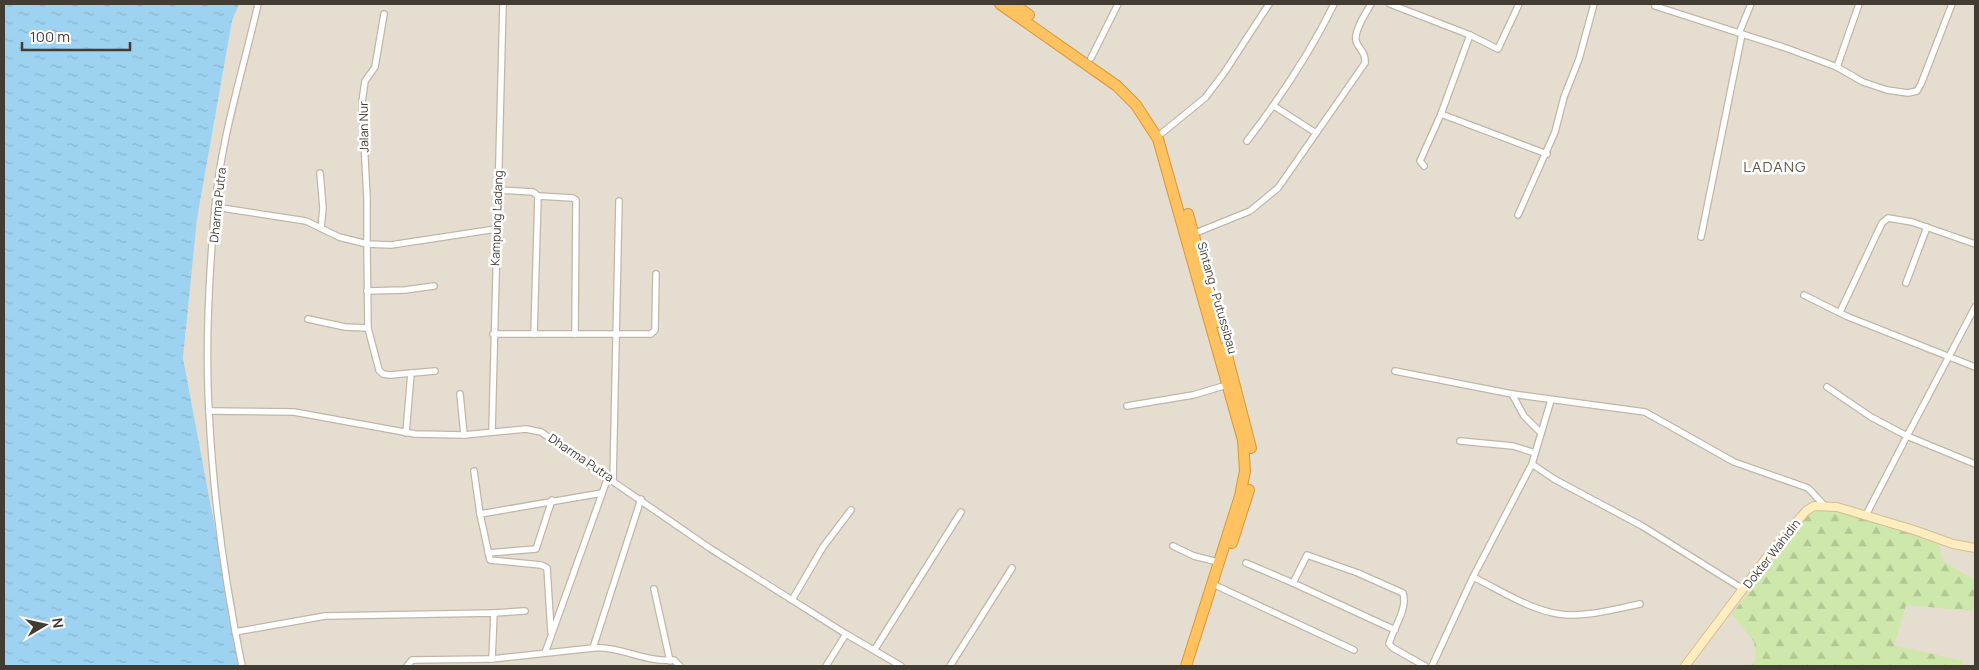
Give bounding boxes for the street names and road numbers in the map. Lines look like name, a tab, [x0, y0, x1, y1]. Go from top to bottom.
street label: Jalan Nur	[355, 101, 372, 153]
street label: Dharma Putra	[205, 167, 230, 243]
street label: Kampung Ladang	[486, 170, 507, 266]
street label: Sintang - Putussibau	[1193, 240, 1242, 356]
street label: Dharma Putra	[545, 429, 617, 486]
street label: Dokter Wahidin	[1739, 515, 1804, 592]

